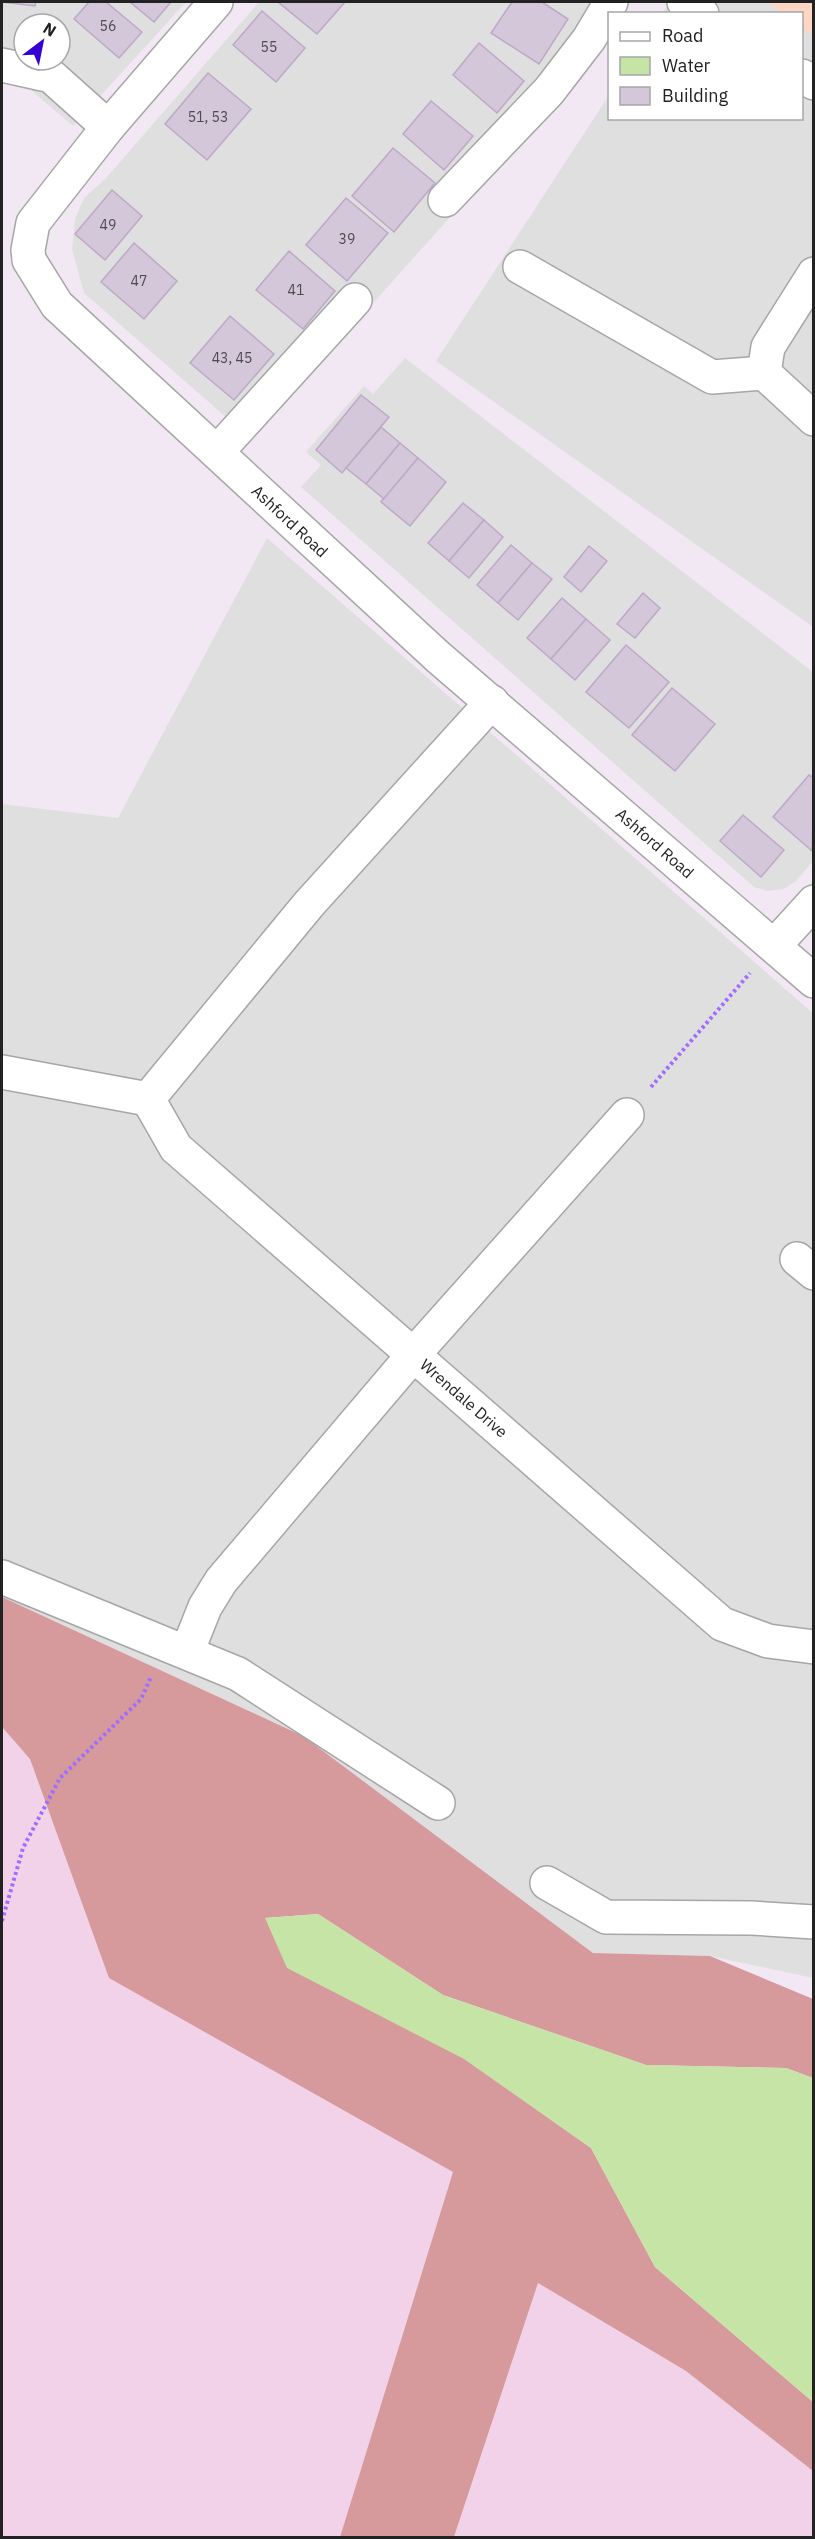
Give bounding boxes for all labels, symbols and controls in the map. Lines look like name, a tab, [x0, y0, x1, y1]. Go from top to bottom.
north arrow	[12, 12, 72, 72]
legend	[608, 12, 803, 120]
house number: 56	[100, 17, 116, 35]
text: N	[40, 18, 60, 41]
text: Road	[662, 24, 703, 47]
house number: 55	[261, 38, 277, 56]
text: Water	[662, 54, 711, 77]
text: Building	[662, 84, 729, 107]
house number: 51, 53	[188, 108, 228, 126]
house number: 49	[100, 216, 116, 234]
house number: 39	[339, 230, 355, 248]
house number: 47	[131, 272, 147, 290]
house number: 41	[288, 281, 304, 299]
house number: 43, 45	[212, 349, 252, 367]
street label: Ashford Road	[248, 481, 332, 561]
street label: Ashford Road	[612, 804, 698, 882]
street label: Wrendale Drive	[416, 1354, 512, 1442]

